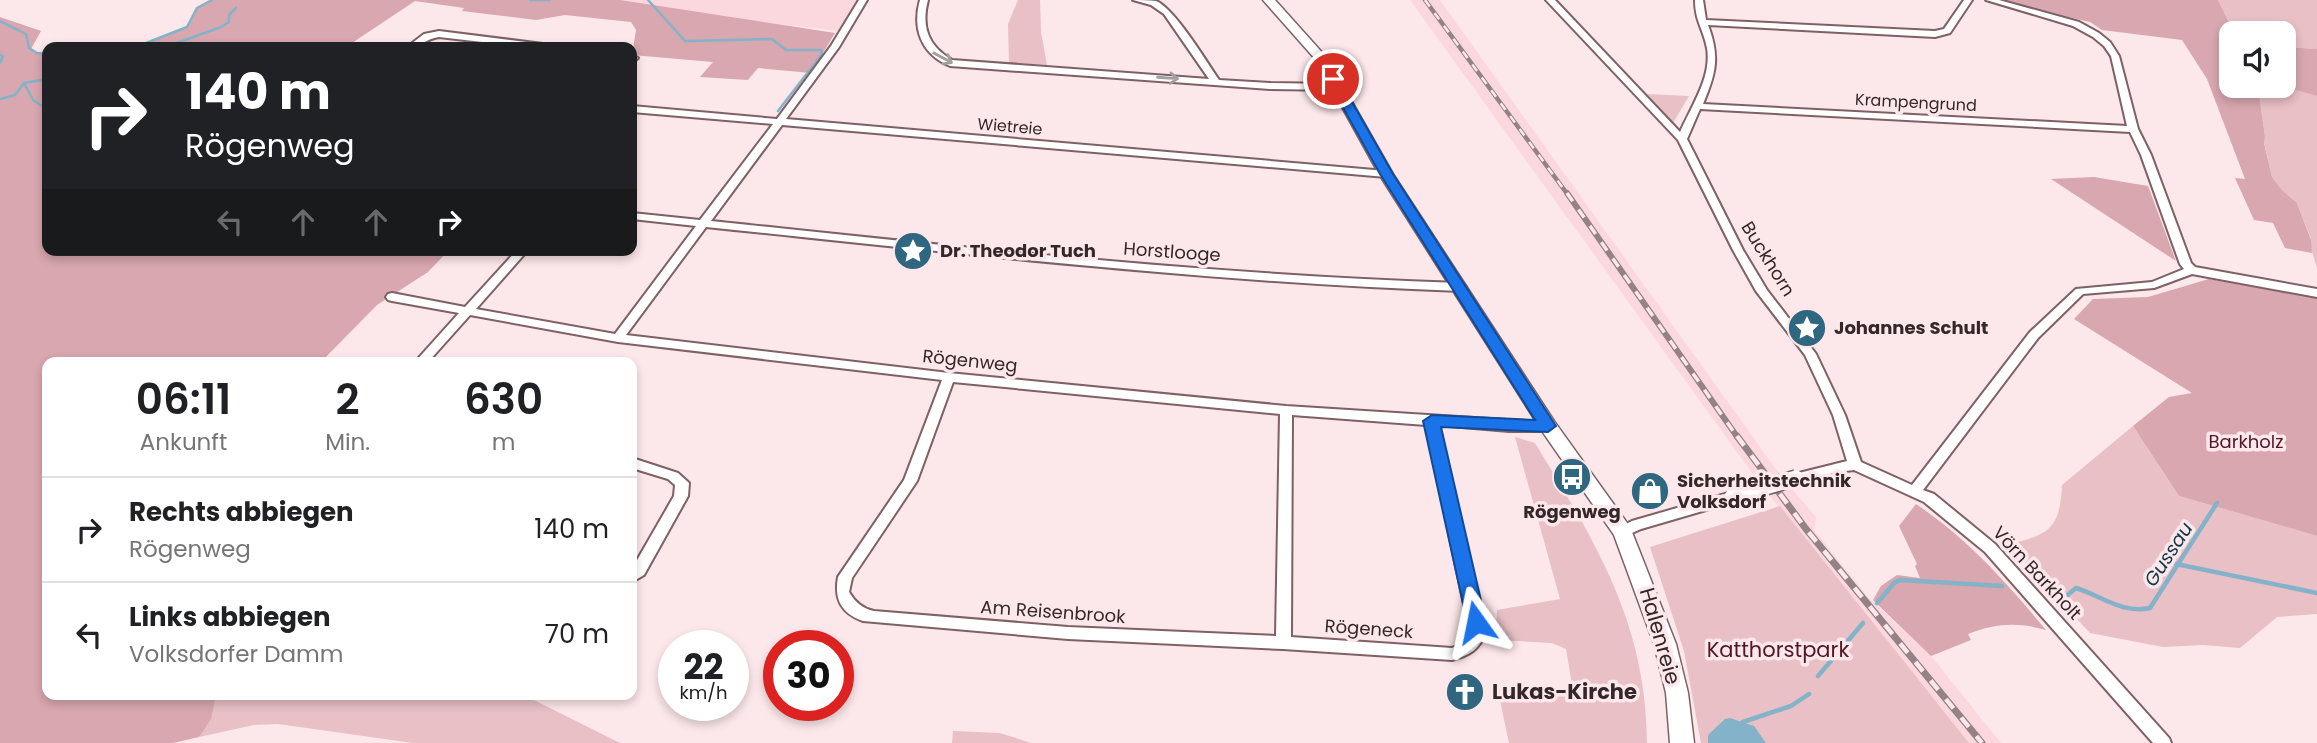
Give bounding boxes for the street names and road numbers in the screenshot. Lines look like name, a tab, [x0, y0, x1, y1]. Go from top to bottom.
street label: Krampengrund	[1855, 88, 1977, 117]
street label: Wietreie	[977, 112, 1043, 141]
street label: Buckhorn	[1736, 216, 1801, 301]
street label: Horstlooge	[1123, 236, 1222, 267]
street label: Rögenweg	[921, 343, 1019, 378]
street label: Vörn Barkholt	[1987, 520, 2087, 625]
street label: Halenreie	[1633, 584, 1688, 688]
street label: Am Reisenbrook	[980, 594, 1127, 629]
street label: Rögeneck	[1324, 613, 1415, 644]

